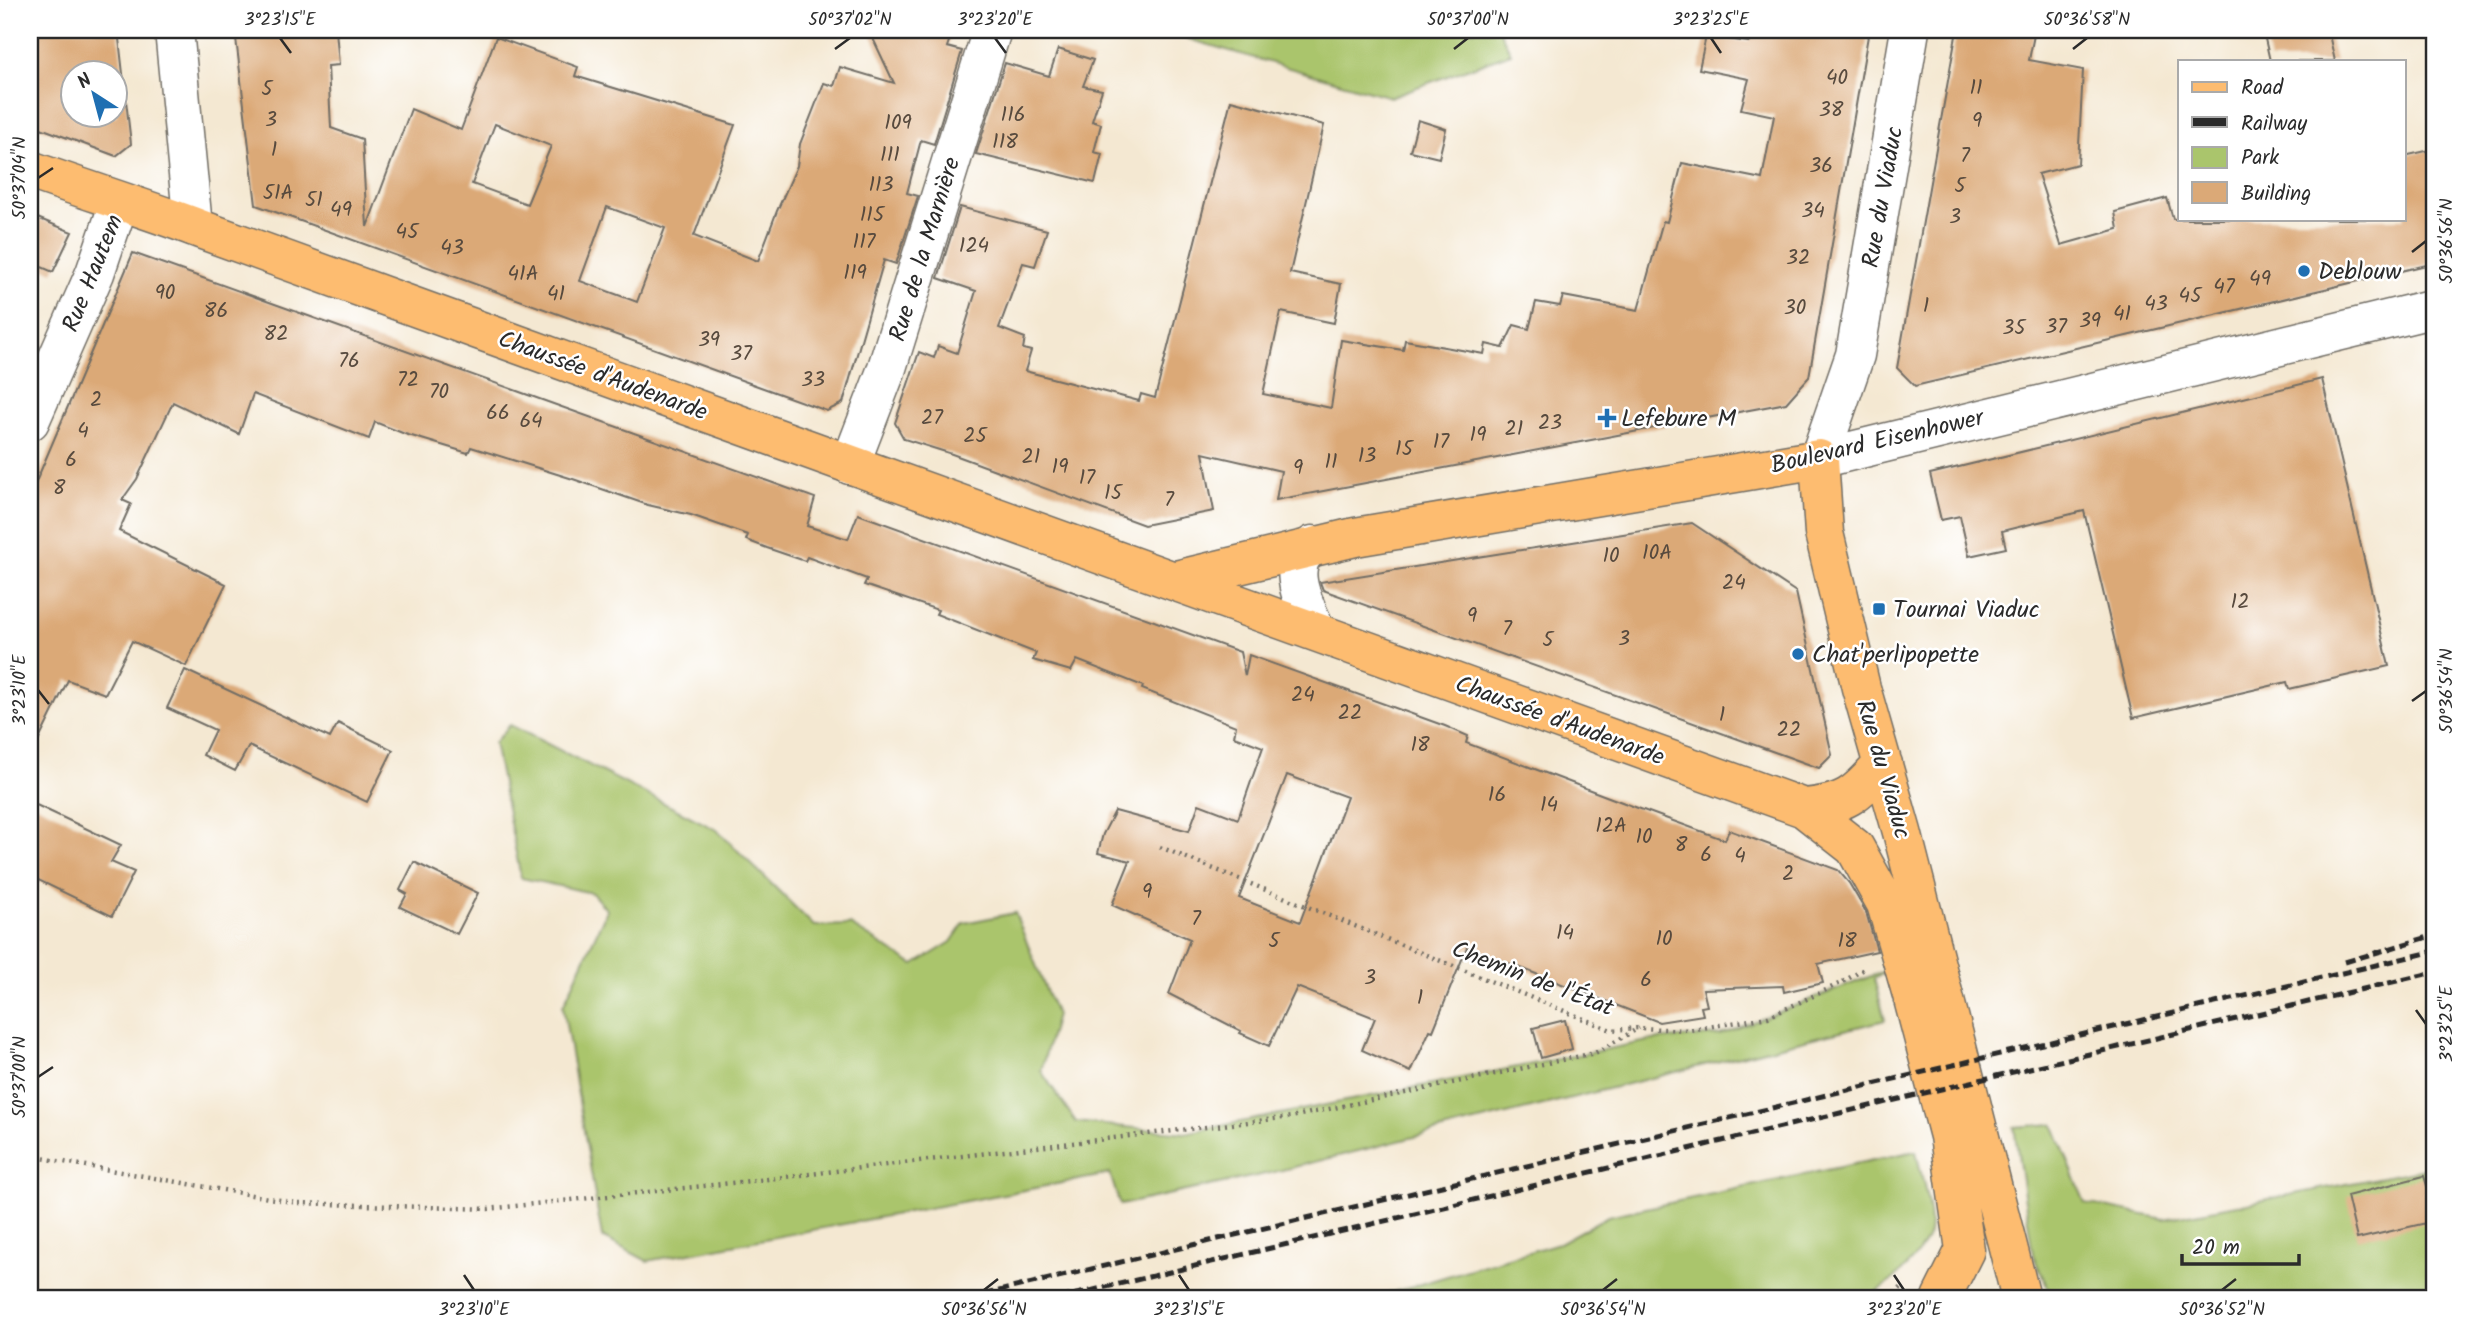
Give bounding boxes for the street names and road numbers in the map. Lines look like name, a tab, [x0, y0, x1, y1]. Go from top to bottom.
street label: Rue du Viaduc	[1852, 123, 1915, 271]
street label: Rue de la Marnière	[879, 152, 972, 346]
street label: Rue Hautem	[52, 209, 135, 338]
street label: Chaussée d'Audenarde	[492, 320, 713, 433]
street label: Boulevard Eisenhower	[1767, 399, 1990, 486]
street label: Chaussée d'Audenarde	[1449, 665, 1670, 778]
street label: Rue du Viaduc	[1844, 695, 1921, 844]
street label: Chemin de l'État	[1446, 931, 1620, 1028]

